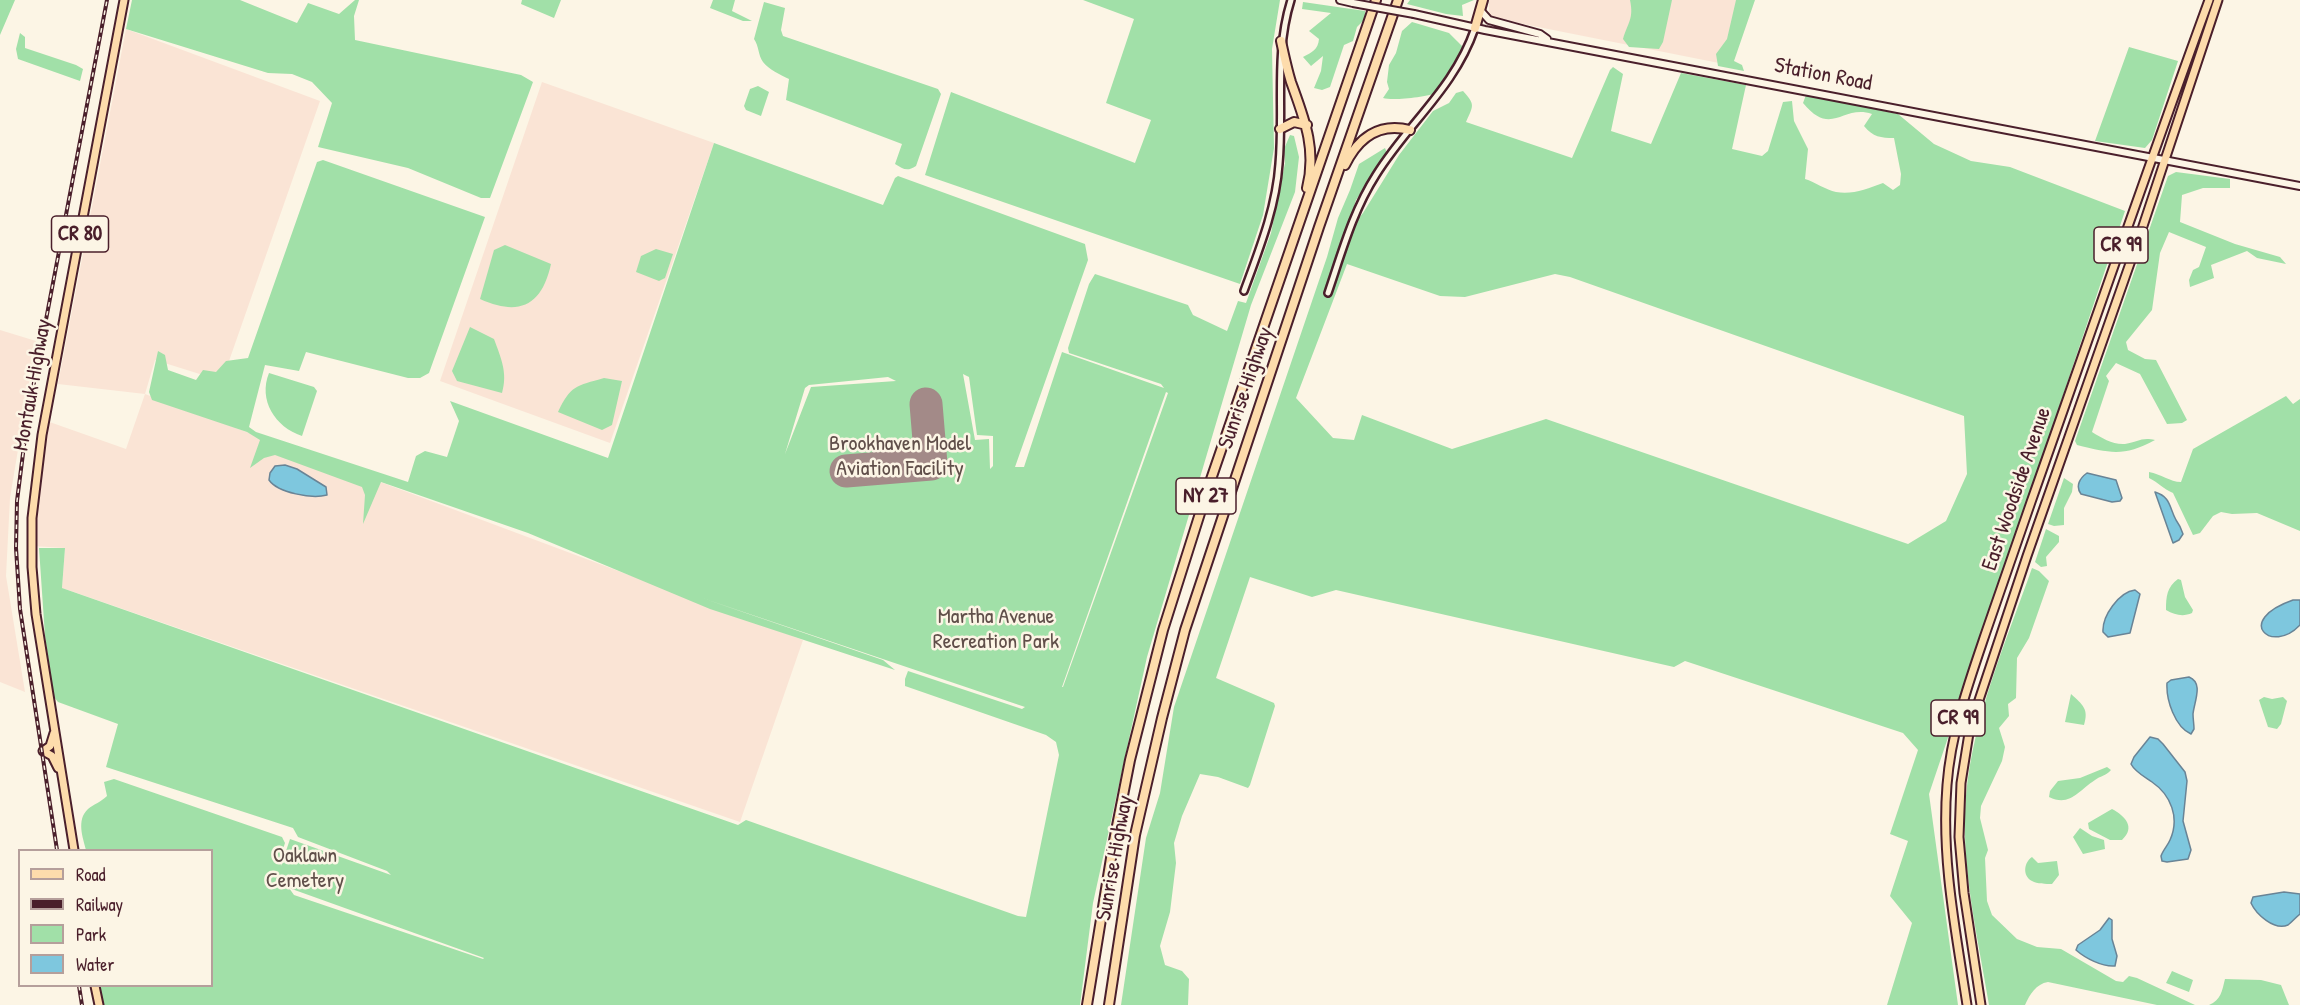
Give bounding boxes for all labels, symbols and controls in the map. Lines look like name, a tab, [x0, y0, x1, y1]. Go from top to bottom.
street label: Station Road	[1772, 53, 1874, 97]
road number: CR 80	[52, 216, 109, 252]
road number: CR 99	[2094, 227, 2148, 263]
street label: Montauk Highway	[8, 317, 58, 453]
street label: Sunrise Highway	[1213, 324, 1279, 452]
street label: East Woodside Avenue	[1977, 404, 2057, 574]
park label: Brookhaven Model Aviation Facility	[829, 431, 971, 482]
road number: NY 27	[1176, 478, 1236, 514]
park label: Martha Avenue Recreation Park	[933, 604, 1059, 656]
road number: CR 99	[1931, 700, 1985, 736]
street label: Sunrise Highway	[1091, 793, 1139, 923]
park label: Oaklawn Cemetery	[266, 843, 344, 894]
legend	[18, 849, 213, 987]
text: Road	[76, 862, 106, 887]
text: Railway	[76, 892, 123, 917]
text: Park	[76, 922, 106, 947]
text: Water	[76, 952, 114, 977]

